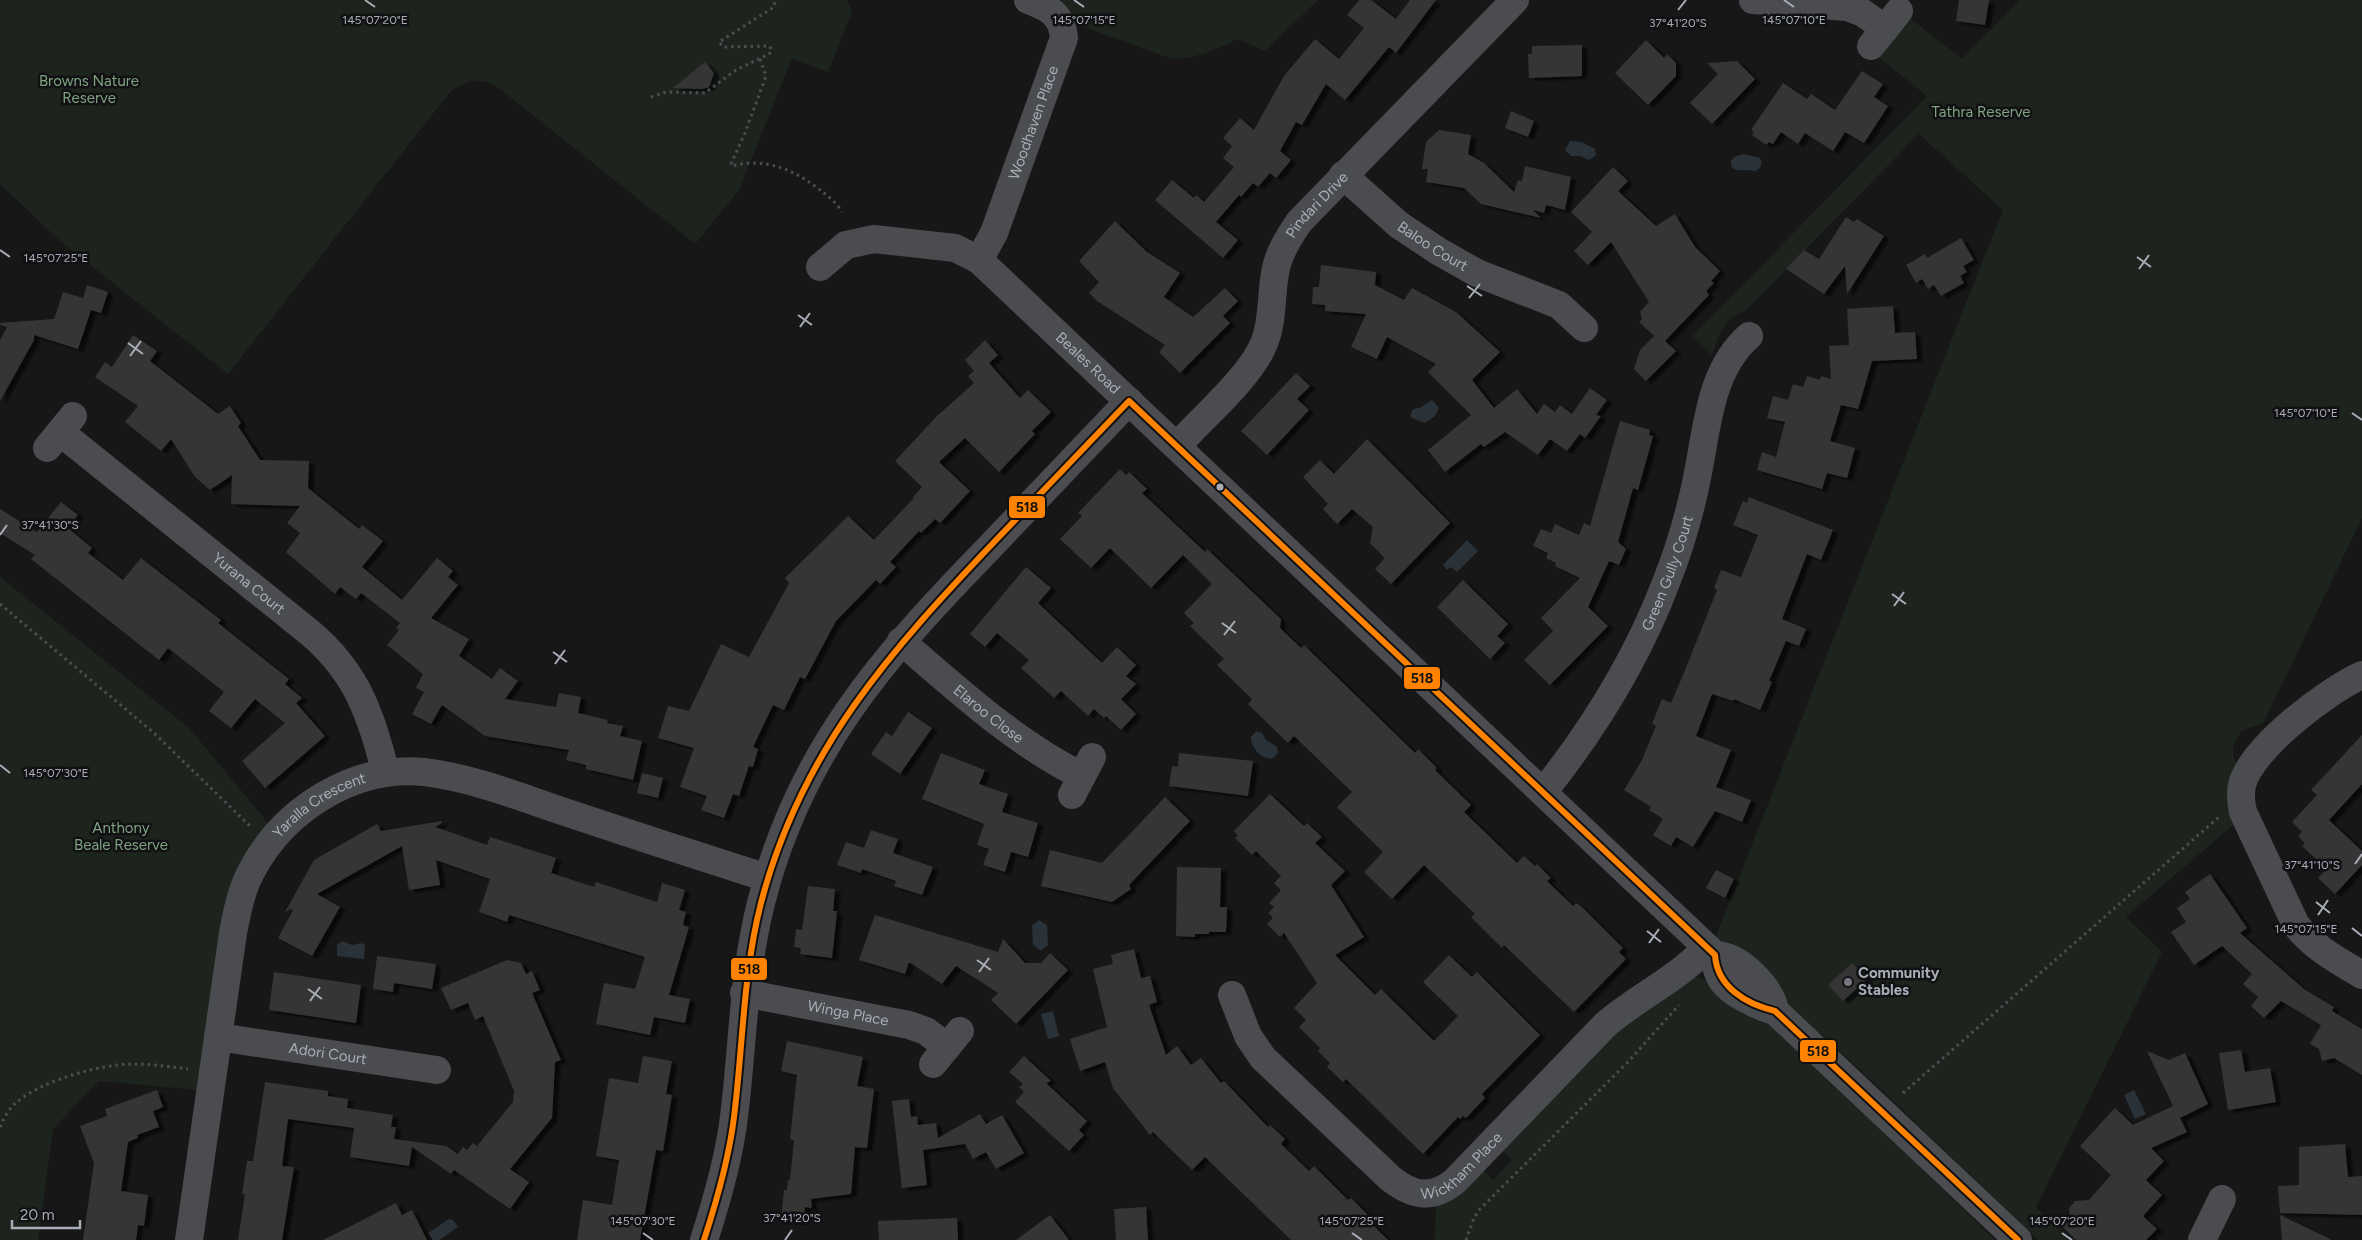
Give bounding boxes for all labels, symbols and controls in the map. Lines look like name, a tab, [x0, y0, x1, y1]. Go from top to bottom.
text: 145°07'20"E	[342, 13, 408, 27]
text: 145°07'15"E	[1052, 13, 1116, 27]
text: 145°07'10"E	[1762, 13, 1826, 27]
text: 37°41'20"S	[1649, 16, 1707, 30]
street label: Woodhaven Place	[1005, 63, 1062, 182]
park label: Browns Nature Reserve	[39, 72, 139, 107]
park label: Tathra Reserve	[1931, 103, 2031, 121]
street label: Pindari Drive	[1282, 168, 1352, 241]
street label: Baloo Court	[1394, 217, 1471, 275]
text: 145°07'25"E	[24, 251, 88, 265]
street label: Beales Road	[1052, 328, 1124, 398]
text: 145°07'10"E	[2274, 406, 2338, 420]
unlabelled marker	[1215, 482, 1225, 492]
line badge: 518	[1008, 495, 1046, 519]
text: 518	[1016, 499, 1038, 516]
street label: Green Gully Court	[1638, 513, 1697, 634]
text: 37°41'30"S	[21, 518, 79, 532]
street label: Yurana Court	[209, 549, 289, 618]
line badge: 518	[1403, 666, 1441, 690]
text: 518	[1411, 670, 1433, 687]
street label: Elaroo Close	[950, 681, 1027, 747]
text: 145°07'30"E	[23, 766, 89, 780]
street label: Yaralla Crescent	[269, 769, 368, 842]
park label: Anthony Beale Reserve	[74, 819, 168, 854]
text: 37°41'10"S	[2284, 858, 2340, 872]
text: 145°07'15"E	[2274, 922, 2338, 936]
line badge: 518	[730, 957, 768, 981]
text: 518	[738, 961, 760, 978]
place label: Community Stables	[1858, 964, 1940, 999]
marker: Community Stables	[1842, 976, 1854, 988]
street label: Winga Place	[806, 996, 890, 1030]
street label: Adori Court	[288, 1039, 368, 1068]
line badge: 518	[1799, 1039, 1837, 1063]
text: 518	[1807, 1043, 1829, 1060]
street label: Wickham Place	[1420, 1128, 1506, 1203]
scale bar	[12, 1198, 80, 1230]
text: 20 m	[20, 1206, 54, 1224]
text: 37°41'20"S	[763, 1211, 821, 1225]
text: 145°07'30"E	[610, 1214, 676, 1228]
text: 145°07'25"E	[1320, 1214, 1384, 1228]
text: 145°07'20"E	[2029, 1214, 2095, 1228]

